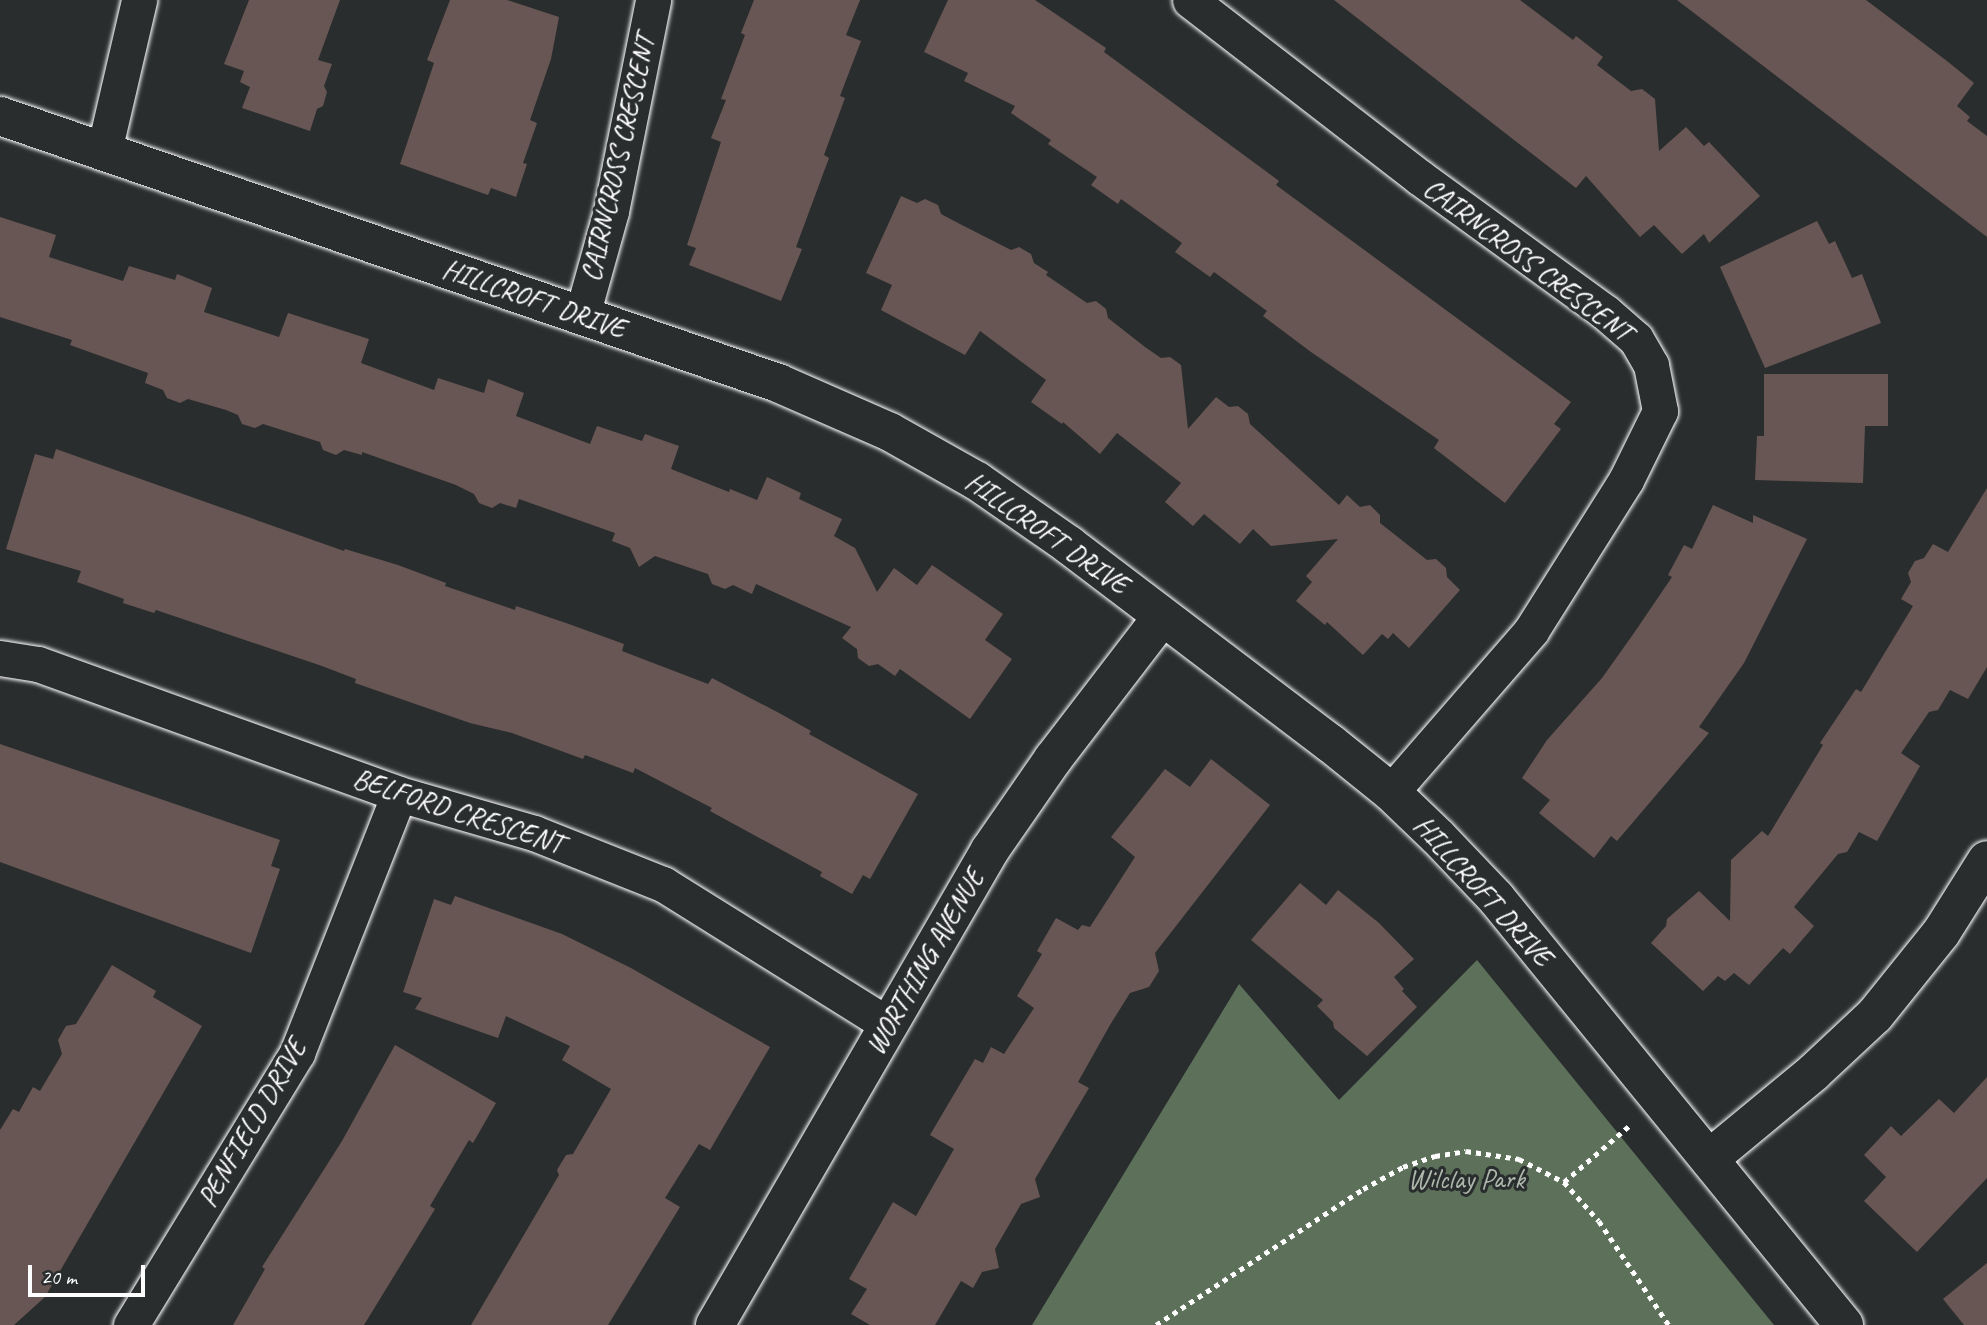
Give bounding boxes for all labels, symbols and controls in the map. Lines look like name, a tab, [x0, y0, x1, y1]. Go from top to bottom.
street label: CAIRNCROSS CRESCENT	[573, 31, 663, 285]
street label: CAIRNCROSS CRESCENT	[1417, 170, 1639, 350]
street label: HILLCROFT DRIVE	[438, 252, 630, 346]
street label: HILLCROFT DRIVE	[959, 464, 1135, 602]
street label: BELFORD CRESCENT	[350, 762, 566, 860]
street label: HILLCROFT DRIVE	[1406, 809, 1560, 973]
street label: WORTHING AVENUE	[858, 863, 992, 1061]
street label: PENFIELD DRIVE	[191, 1033, 313, 1213]
park label: Wilclay Park	[1407, 1162, 1525, 1196]
scale bar	[32, 1252, 149, 1296]
text: 20 m	[41, 1264, 77, 1290]

